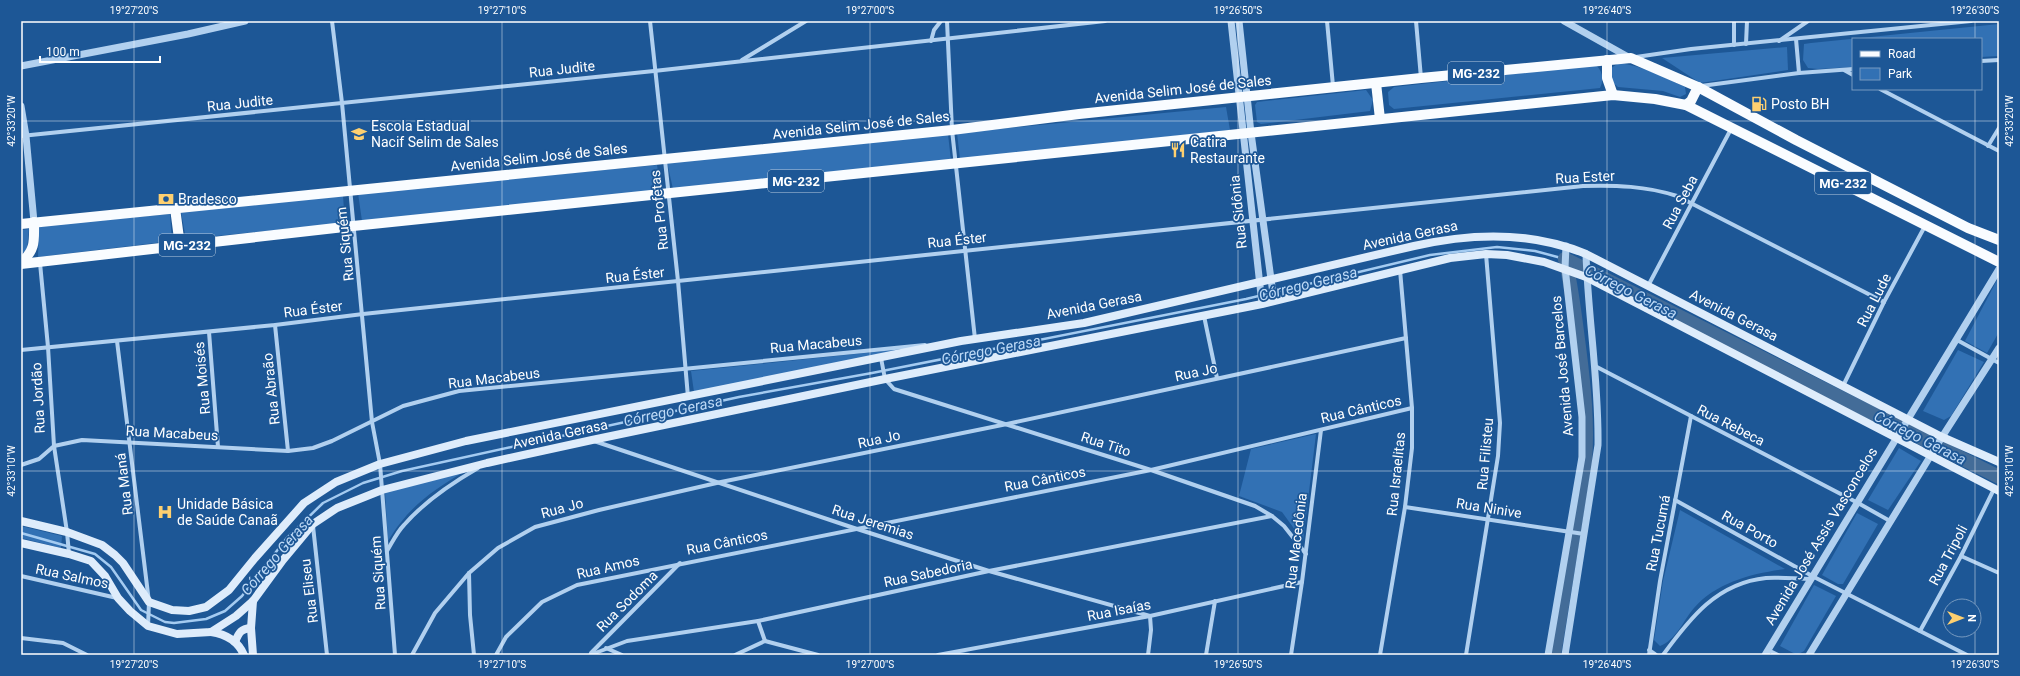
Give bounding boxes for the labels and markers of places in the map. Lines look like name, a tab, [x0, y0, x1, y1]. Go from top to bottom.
fuel station icon: Posto BH	[1750, 95, 1768, 113]
place label: Posto BH	[1771, 96, 1830, 112]
place label: Escola Estadual Nacif Selim de Sales	[371, 118, 499, 150]
school or university icon: Escola Estadual Nacif Selim de Sales	[350, 125, 368, 143]
place label: Catira Restaurante	[1190, 134, 1265, 166]
restaurant icon: Catira Restaurante	[1169, 141, 1187, 159]
bank icon: Bradesco	[157, 190, 175, 208]
place label: Bradesco	[178, 191, 237, 207]
place label: Unidade Básica de Saúde Canaã	[177, 496, 278, 528]
hospital icon: Unidade Básica de Saúde Canaã	[156, 503, 174, 521]

